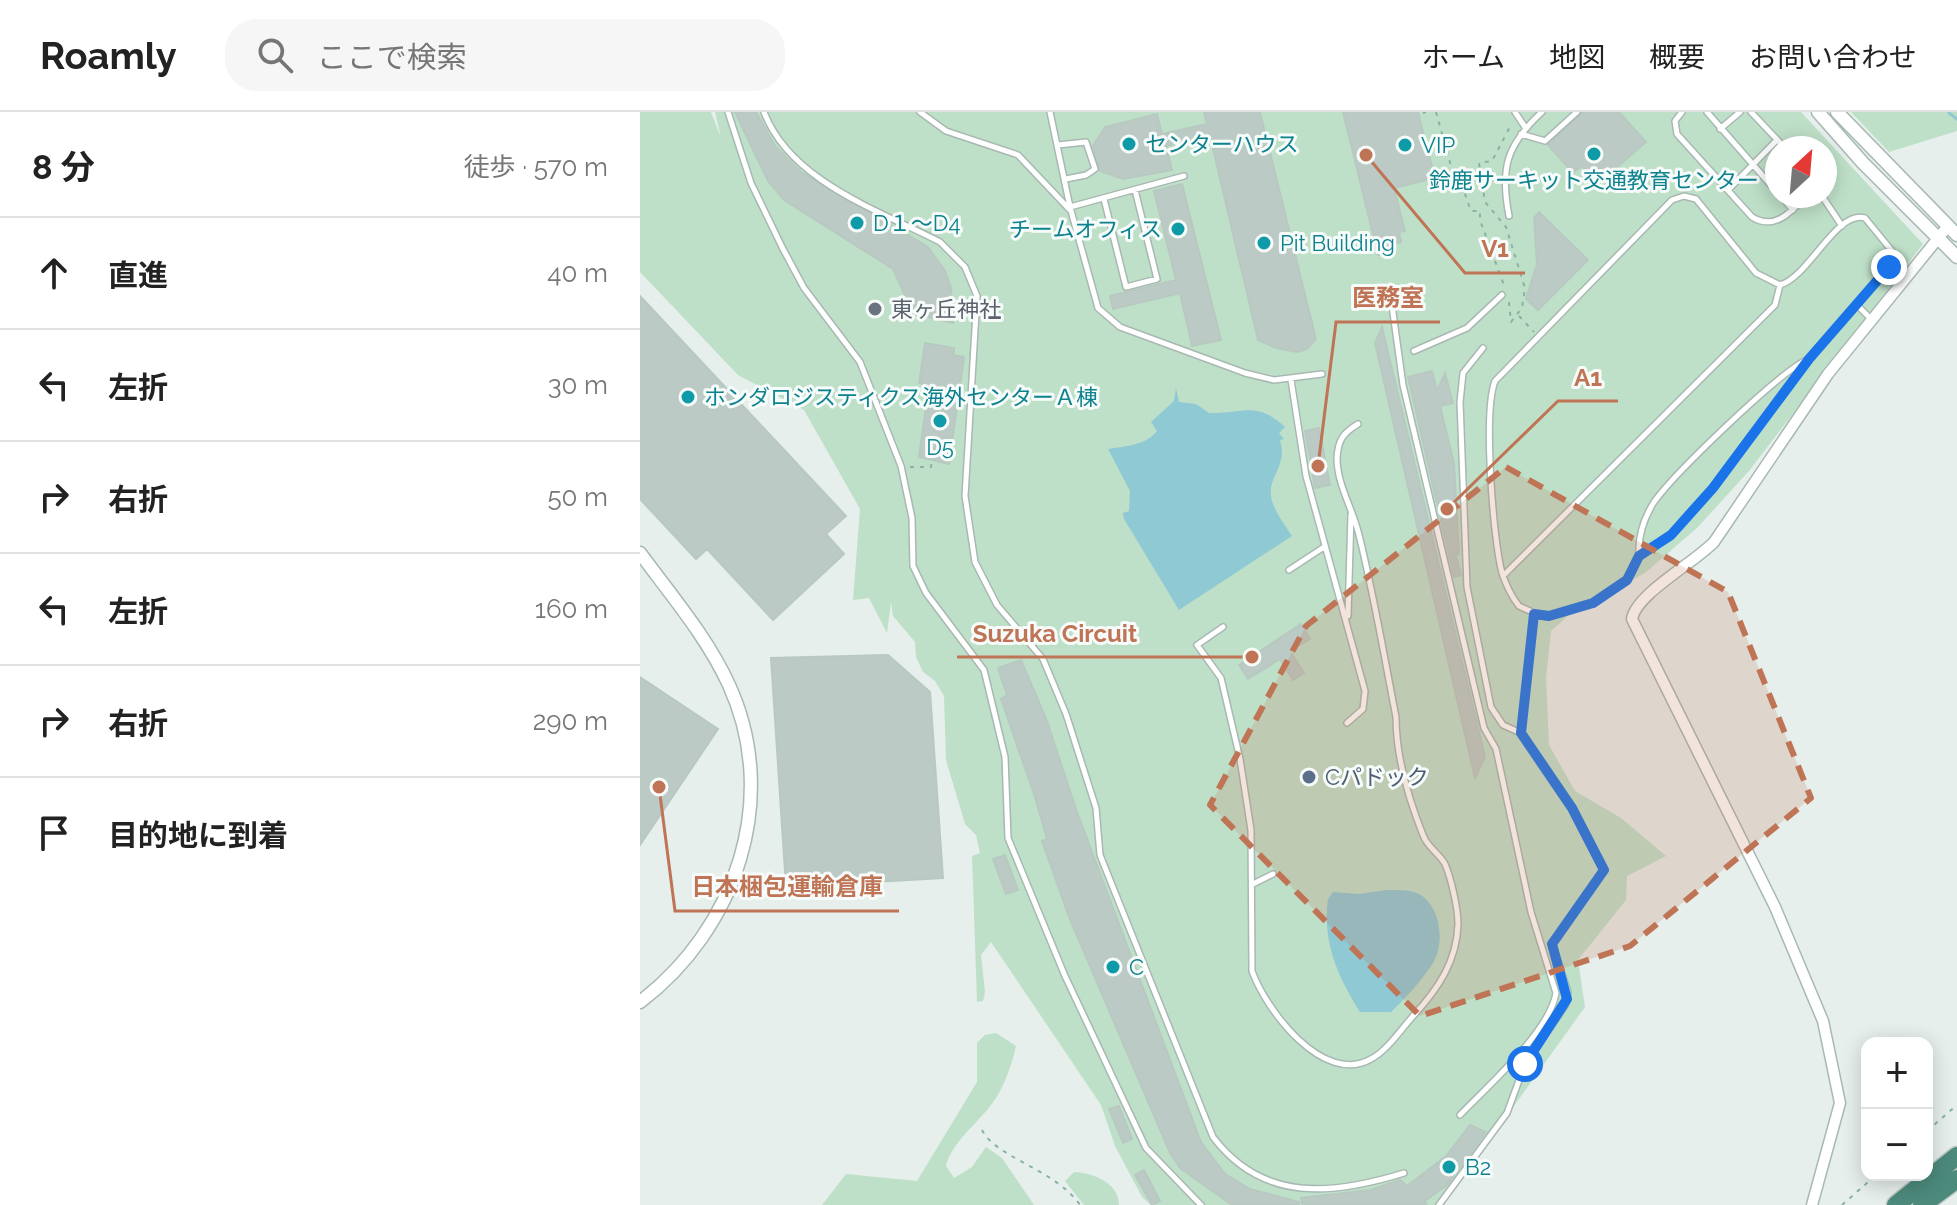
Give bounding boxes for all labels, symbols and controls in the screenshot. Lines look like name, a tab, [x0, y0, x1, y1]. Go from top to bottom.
search box	[225, 19, 785, 91]
text: Roamly	[40, 33, 177, 78]
icon: search	[253, 33, 297, 77]
text: ここで検索	[317, 40, 467, 75]
text: ホーム	[1422, 41, 1505, 74]
text: 地図	[1549, 41, 1605, 74]
text: 概要	[1649, 41, 1705, 74]
text: お問い合わせ	[1749, 41, 1917, 74]
place label: センターハウス	[1145, 131, 1299, 157]
place label: VIP	[1421, 132, 1455, 158]
marker: センターハウス	[1120, 135, 1138, 153]
marker: VIP	[1396, 136, 1414, 154]
north arrow	[1765, 136, 1837, 208]
marker: 鈴鹿サーキット交通教育センター	[1585, 145, 1603, 163]
text: 8 分	[32, 147, 95, 187]
text: 徒歩 · 570 m	[464, 152, 608, 182]
place label: 鈴鹿サーキット交通教育センター	[1429, 167, 1759, 193]
place label: D１～D4	[873, 210, 960, 236]
marker: D１～D4	[848, 214, 866, 232]
place label: チームオフィス	[1009, 216, 1162, 242]
marker: チームオフィス	[1169, 220, 1187, 238]
callout: V1	[1465, 225, 1525, 273]
place label: Pit Building	[1280, 230, 1395, 256]
marker: Pit Building	[1255, 234, 1273, 252]
text: V1	[1481, 234, 1509, 263]
route end	[1871, 249, 1907, 285]
icon: ahead	[32, 251, 76, 295]
text: 直進	[108, 258, 168, 293]
text: 40 m	[547, 258, 608, 288]
callout: 医務室	[1336, 274, 1440, 322]
text: 医務室	[1352, 283, 1424, 312]
place label: 東ヶ丘神社	[891, 296, 1001, 322]
marker: 東ヶ丘神社	[866, 300, 884, 318]
callout: A1	[1558, 353, 1618, 401]
icon: left	[32, 363, 76, 407]
text: A1	[1574, 363, 1602, 392]
text: 左折	[108, 370, 168, 405]
text: 30 m	[548, 370, 608, 400]
place label: ホンダロジスティクス海外センターＡ棟	[704, 384, 1098, 410]
marker: ホンダロジスティクス海外センターＡ棟	[679, 388, 697, 406]
marker: D5	[931, 412, 949, 430]
place label: D5	[926, 434, 954, 460]
icon: right	[32, 475, 76, 519]
text: 右折	[108, 482, 168, 517]
text: 50 m	[547, 482, 608, 512]
icon: left	[32, 587, 76, 631]
text: 左折	[108, 594, 168, 629]
text: 160 m	[535, 594, 608, 624]
callout: Suzuka Circuit	[957, 609, 1153, 657]
text: Suzuka Circuit	[973, 619, 1137, 648]
icon: right	[32, 699, 76, 743]
text: 右折	[108, 706, 168, 741]
text: 290 m	[533, 706, 608, 736]
place label: Cパドック	[1325, 764, 1429, 790]
marker: Cパドック	[1300, 768, 1318, 786]
icon: arrive	[32, 811, 76, 855]
text: 目的地に到着	[108, 818, 288, 853]
callout: 日本梱包運輸倉庫	[675, 863, 899, 911]
text: 日本梱包運輸倉庫	[691, 872, 883, 901]
place label: C	[1129, 954, 1144, 980]
marker: C	[1104, 958, 1122, 976]
map controls	[1861, 1037, 1933, 1181]
button: +	[1861, 1037, 1933, 1109]
route start	[1507, 1046, 1543, 1082]
button: −	[1861, 1109, 1933, 1181]
place label: B2	[1465, 1154, 1491, 1180]
marker: B2	[1440, 1158, 1458, 1176]

